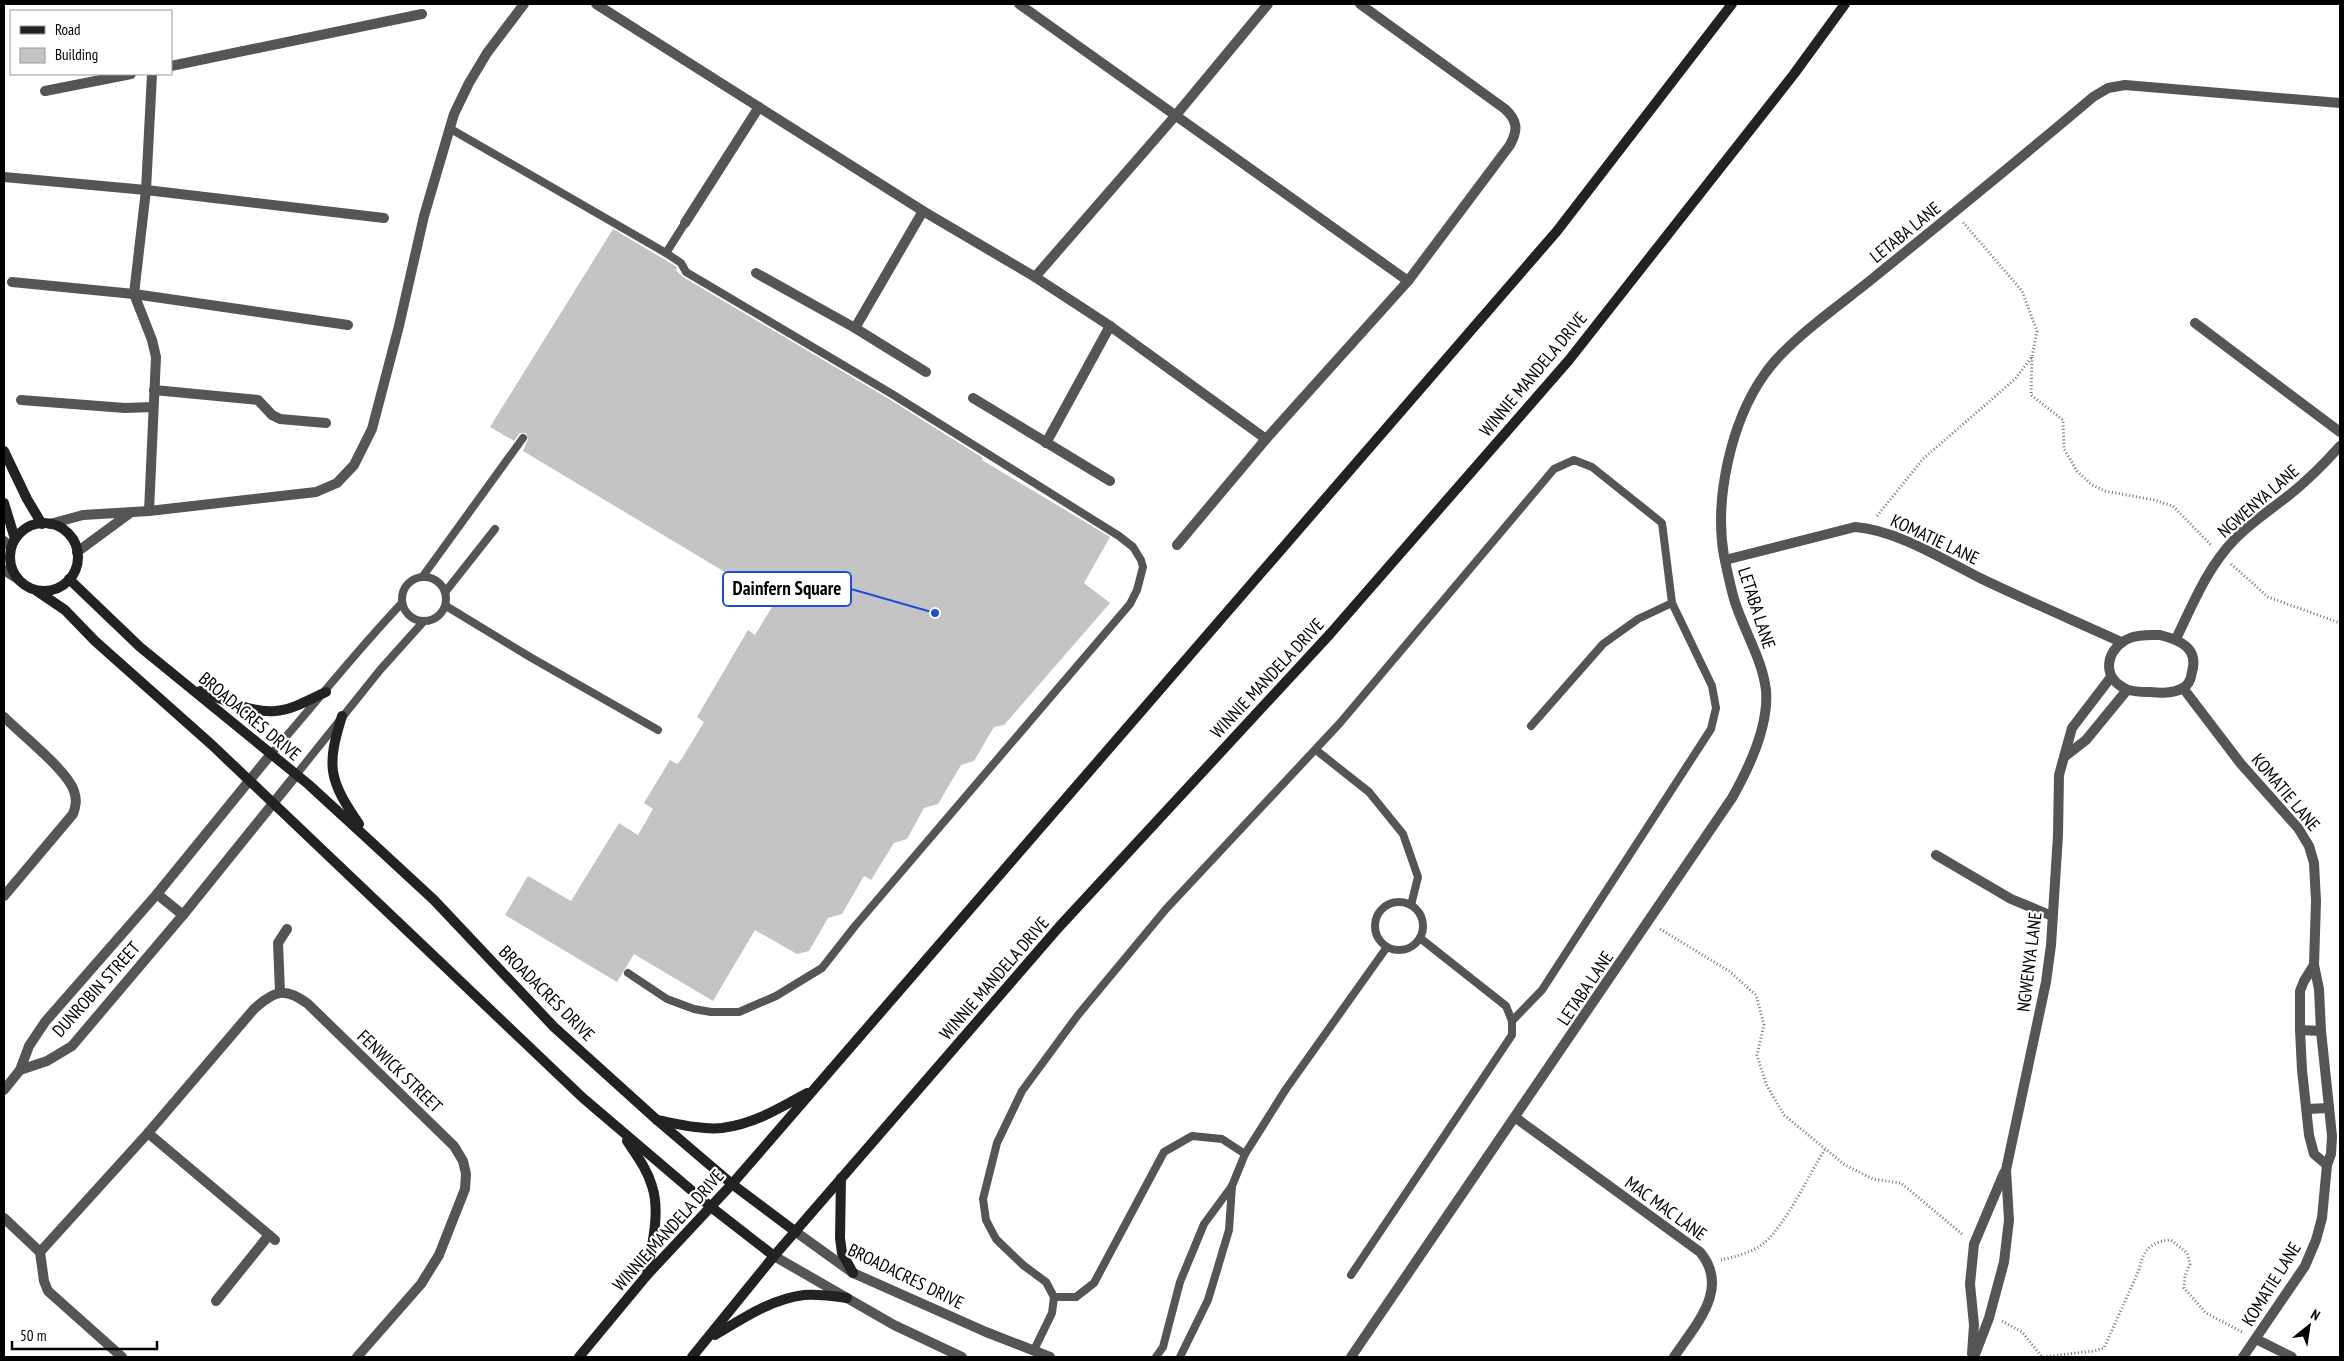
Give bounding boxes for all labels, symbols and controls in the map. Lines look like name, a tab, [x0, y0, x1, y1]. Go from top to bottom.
legend	[10, 10, 172, 75]
text: Road	[55, 20, 81, 39]
text: Building	[55, 45, 98, 64]
street label: LETABA LANE	[1865, 196, 1945, 268]
street label: WINNIE MANDELA DRIVE	[1474, 307, 1592, 441]
street label: NGWENYA LANE	[2213, 459, 2303, 543]
street label: KOMATIE LANE	[1887, 509, 1983, 569]
street label: LETABA LANE	[1733, 564, 1781, 652]
callout: Dainfern Square	[723, 572, 851, 606]
text: Dainfern Square	[733, 576, 841, 600]
street label: WINNIE MANDELA DRIVE	[1205, 613, 1329, 743]
street label: BROADACRES DRIVE	[194, 667, 306, 765]
street label: KOMATIE LANE	[2247, 748, 2325, 836]
street label: NGWENYA LANE	[2011, 911, 2047, 1013]
street label: WINNIE MANDELA DRIVE	[934, 912, 1054, 1044]
street label: DUNROBIN STREET	[47, 936, 145, 1042]
street label: BROADACRES DRIVE	[494, 940, 600, 1046]
street label: LETABA LANE	[1552, 947, 1618, 1029]
street label: FENWICK STREET	[353, 1025, 447, 1117]
street label: WINNIE MANDELA DRIVE	[607, 1164, 729, 1296]
street label: MAC MAC LANE	[1621, 1171, 1711, 1245]
street label: BROADACRES DRIVE	[844, 1238, 968, 1314]
street label: KOMATIE LANE	[2236, 1238, 2306, 1330]
north arrow	[2284, 1301, 2334, 1351]
text: N	[2308, 1305, 2323, 1324]
scale bar	[12, 1318, 158, 1350]
text: 50 m	[20, 1326, 46, 1345]

